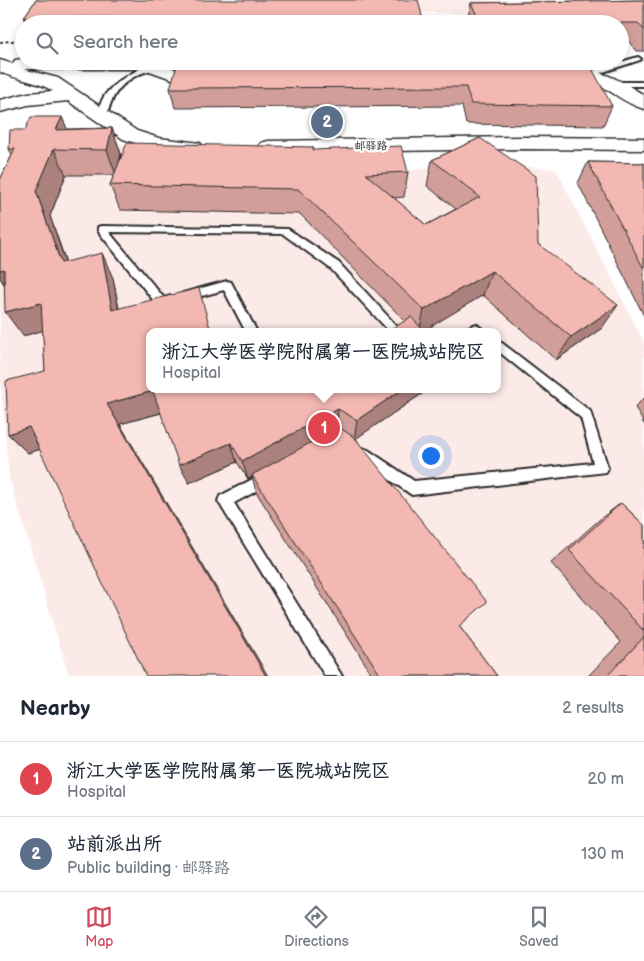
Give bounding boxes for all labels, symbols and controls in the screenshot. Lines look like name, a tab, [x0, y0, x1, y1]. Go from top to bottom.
search box	[15, 15, 629, 70]
icon: search	[33, 29, 61, 57]
text: Search here	[73, 31, 178, 54]
pin: 2	[311, 103, 343, 141]
street label: 邮驿路	[354, 139, 388, 153]
popup	[146, 328, 501, 393]
text: 浙江大学医学院附属第一医院城站院区	[162, 341, 485, 364]
text: Hospital	[162, 364, 221, 383]
pin: 1	[308, 409, 340, 447]
your location	[418, 443, 444, 469]
text: Nearby	[20, 696, 90, 721]
text: 2 results	[562, 699, 624, 718]
text: 浙江大学医学院附属第一医院城站院区	[67, 760, 390, 783]
text: 1	[33, 770, 39, 789]
text: 20 m	[588, 770, 624, 789]
text: Hospital	[67, 783, 126, 802]
text: 站前派出所	[67, 833, 162, 856]
text: 2	[31, 845, 41, 864]
text: 130 m	[581, 845, 624, 864]
text: Public building · 邮驿路	[67, 859, 230, 878]
tab: Map	[85, 903, 114, 950]
tab: Directions	[284, 903, 349, 950]
tab: Saved	[519, 903, 559, 950]

